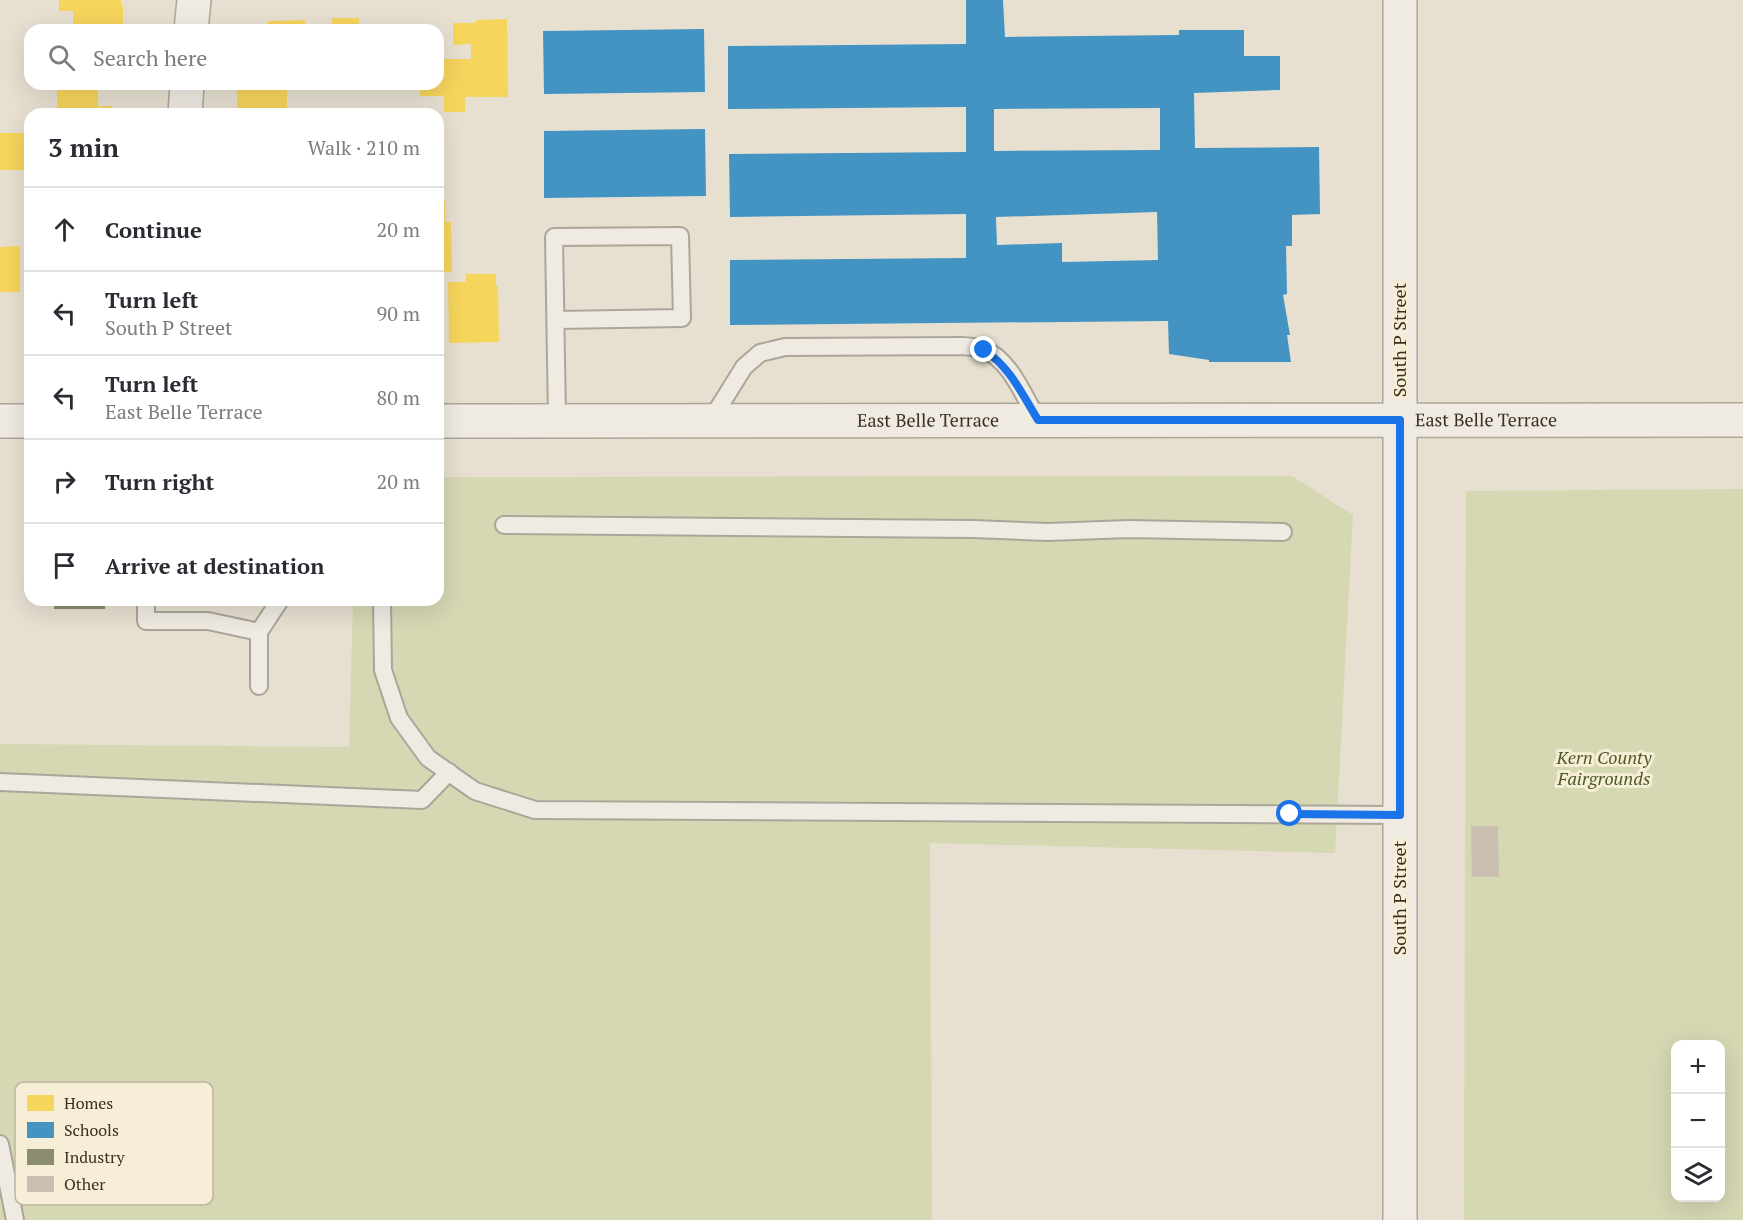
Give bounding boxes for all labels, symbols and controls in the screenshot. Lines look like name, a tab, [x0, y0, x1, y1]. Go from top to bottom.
search box	[24, 24, 444, 90]
icon: search	[45, 41, 78, 74]
text: Search here	[93, 43, 207, 72]
text: 3 min	[48, 130, 119, 164]
text: Walk · 210 m	[308, 134, 420, 161]
icon: ahead	[48, 213, 81, 246]
text: Continue	[105, 215, 202, 244]
text: 20 m	[377, 216, 420, 243]
street label: South P Street	[1387, 282, 1411, 397]
text: Turn left	[105, 285, 198, 314]
icon: left	[48, 297, 81, 330]
text: 90 m	[377, 300, 420, 327]
text: South P Street	[105, 314, 232, 341]
route end	[970, 336, 996, 362]
text: Turn left	[105, 369, 198, 398]
icon: left	[48, 381, 81, 414]
text: 80 m	[377, 384, 420, 411]
text: East Belle Terrace	[105, 398, 263, 425]
street label: East Belle Terrace	[1415, 407, 1557, 431]
street label: East Belle Terrace	[857, 408, 999, 432]
icon: right	[48, 465, 81, 498]
text: Turn right	[105, 467, 214, 496]
text: 20 m	[377, 468, 420, 495]
icon: arrive	[48, 549, 81, 582]
text: Arrive at destination	[105, 551, 324, 580]
park label: Kern County Fairgrounds	[1556, 745, 1652, 790]
route start	[1276, 800, 1302, 826]
street label: South P Street	[1387, 840, 1411, 955]
map controls	[1671, 1040, 1725, 1202]
button: +	[1671, 1040, 1725, 1094]
legend	[15, 1082, 213, 1205]
text: Homes	[64, 1092, 113, 1114]
button: −	[1671, 1094, 1725, 1148]
text: Schools	[64, 1119, 119, 1141]
text: Industry	[64, 1146, 125, 1168]
button: layers	[1671, 1148, 1725, 1202]
text: Other	[64, 1173, 106, 1195]

